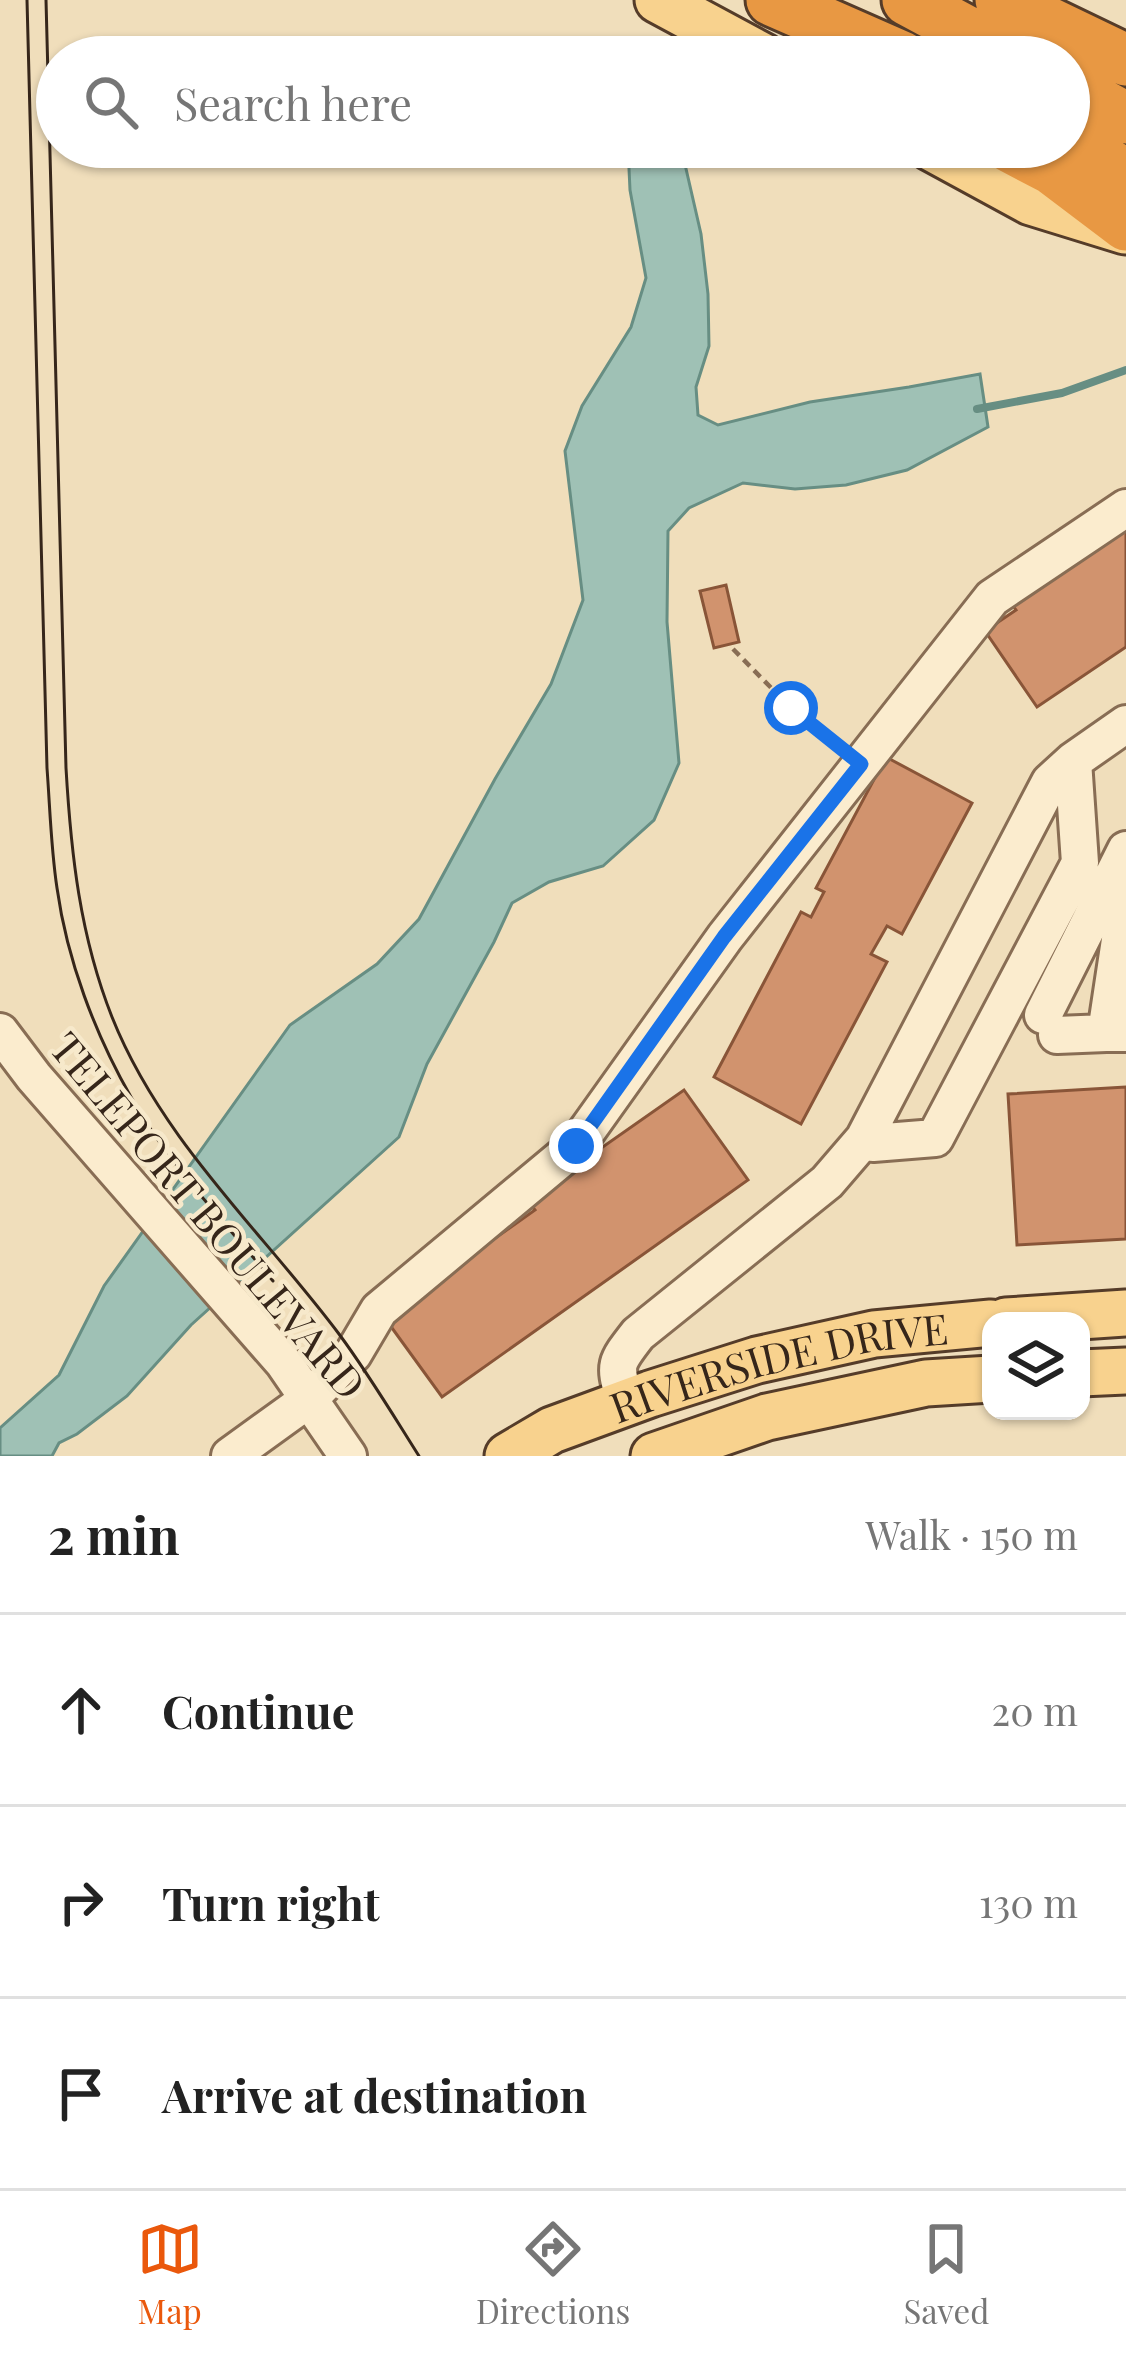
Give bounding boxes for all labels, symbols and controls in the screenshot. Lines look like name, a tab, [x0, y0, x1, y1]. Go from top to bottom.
search box	[36, 36, 1090, 168]
icon: search	[78, 69, 144, 135]
text: Search here	[174, 72, 412, 132]
route start	[764, 681, 818, 735]
street label: TELEPORT BOULEVARD	[39, 1020, 379, 1410]
route end	[549, 1119, 603, 1173]
street label: RIVERSIDE DRIVE	[602, 1299, 950, 1434]
map controls	[982, 1312, 1090, 1420]
button: layers	[982, 1312, 1090, 1420]
text: 2 min	[48, 1500, 180, 1568]
text: Walk · 150 m	[865, 1508, 1078, 1560]
icon: ahead	[48, 1677, 114, 1743]
text: Continue	[162, 1680, 354, 1740]
text: 20 m	[992, 1684, 1078, 1736]
icon: right	[48, 1869, 114, 1935]
text: Turn right	[162, 1872, 380, 1932]
text: 130 m	[979, 1876, 1078, 1928]
icon: arrive	[48, 2061, 114, 2127]
text: Arrive at destination	[162, 2064, 587, 2124]
tab: Map	[137, 2216, 203, 2332]
tab: Directions	[476, 2216, 630, 2332]
tab: Saved	[904, 2216, 989, 2332]

